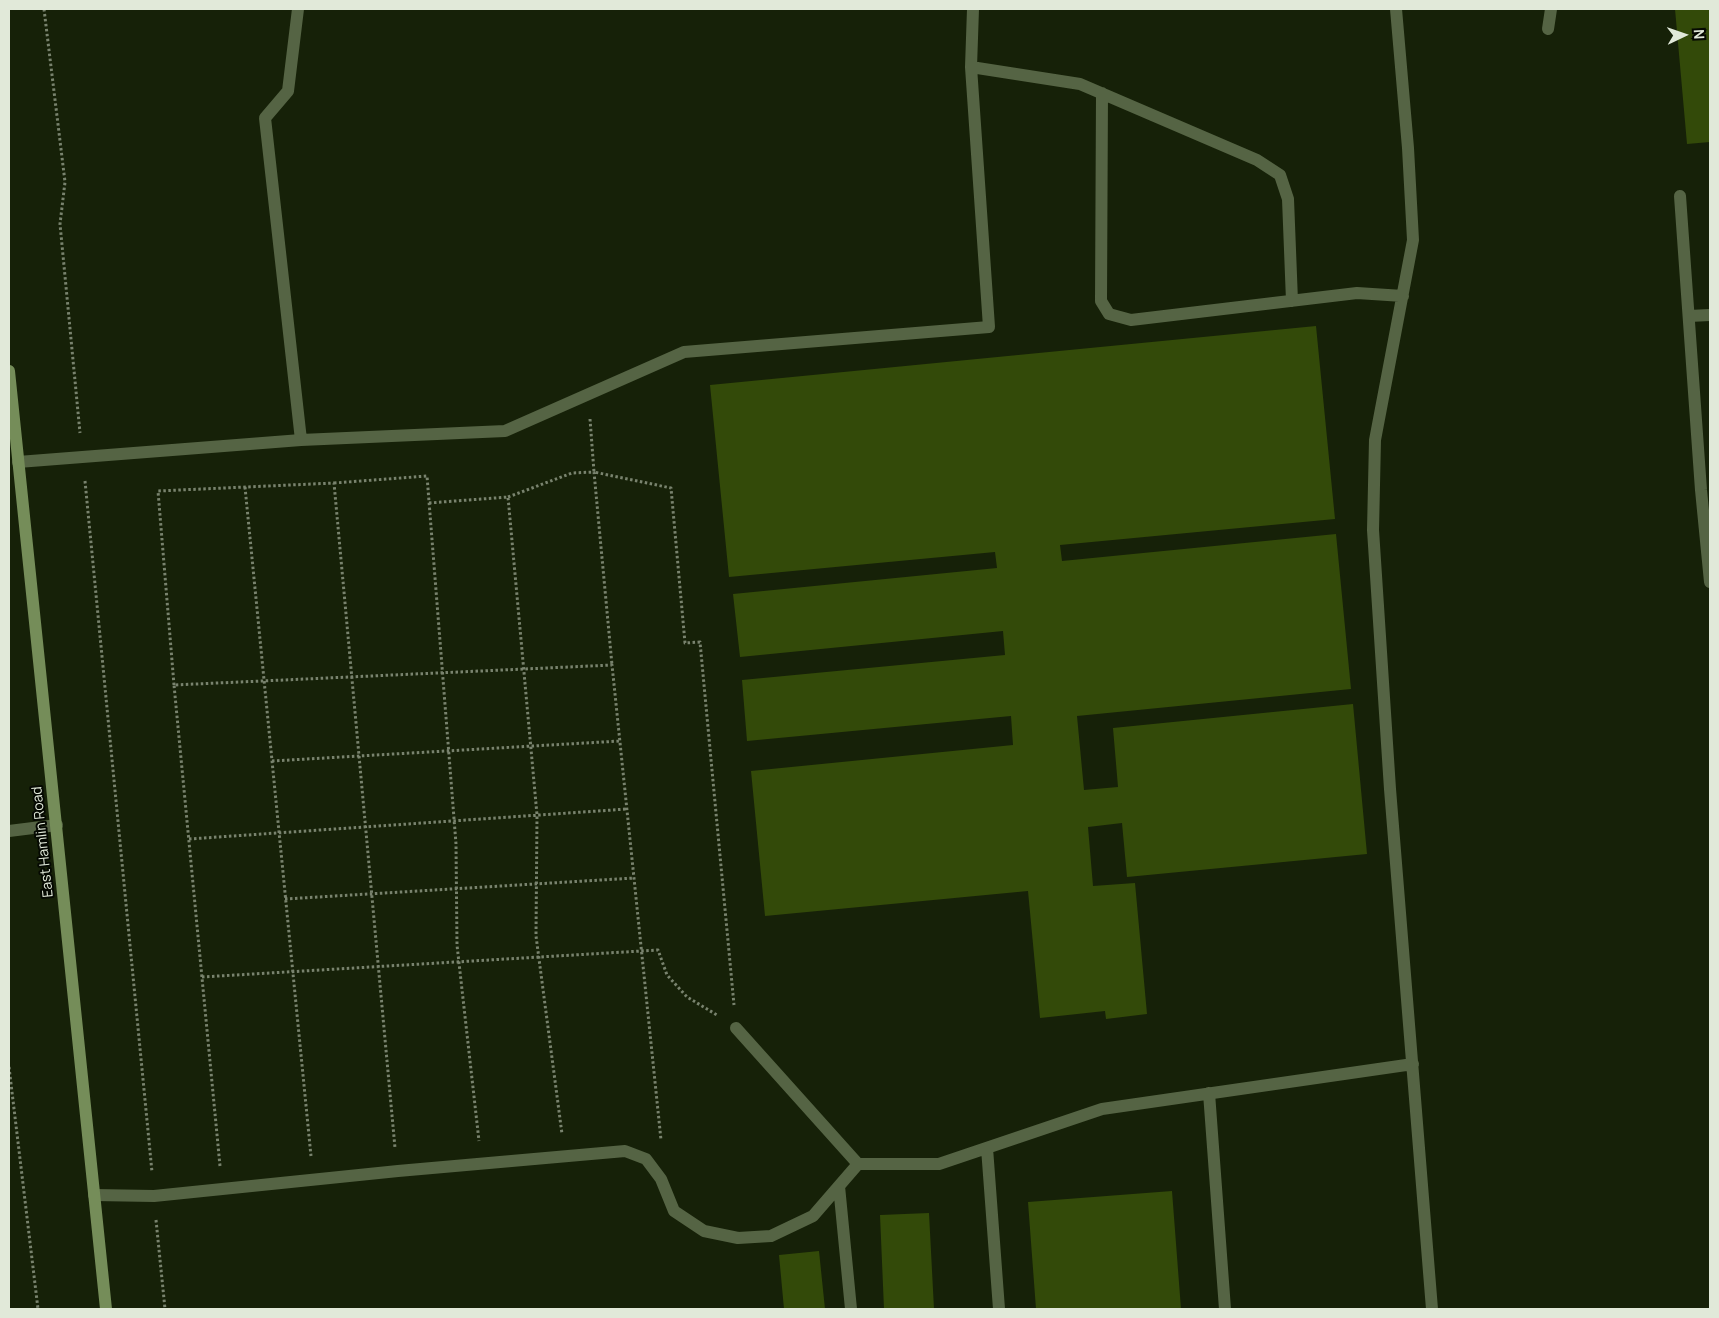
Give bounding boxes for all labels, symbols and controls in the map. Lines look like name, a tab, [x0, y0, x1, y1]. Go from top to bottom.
north arrow	[1659, 10, 1709, 60]
text: N	[1690, 29, 1709, 40]
street label: East Hamlin Road	[29, 786, 57, 898]

